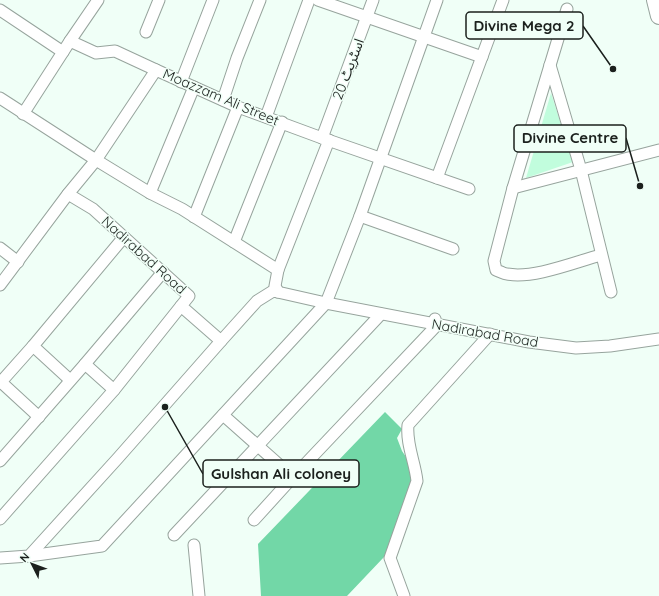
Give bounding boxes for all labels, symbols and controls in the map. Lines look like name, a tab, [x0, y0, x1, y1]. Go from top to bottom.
callout: Divine Mega 2	[466, 12, 583, 39]
text: Divine Mega 2	[474, 16, 574, 35]
street label: اسٹریٹ 20	[328, 36, 368, 102]
street label: Moazzam Ali Street	[160, 64, 282, 130]
callout: Divine Centre	[514, 125, 626, 152]
text: Divine Centre	[522, 128, 618, 147]
street label: Nadirabad Road	[98, 212, 190, 298]
street label: Nadirabad Road	[430, 315, 540, 351]
callout: Gulshan Ali coloney	[203, 460, 359, 487]
text: Gulshan Ali coloney	[211, 464, 351, 483]
north arrow	[12, 544, 52, 584]
text: N	[17, 550, 32, 565]

